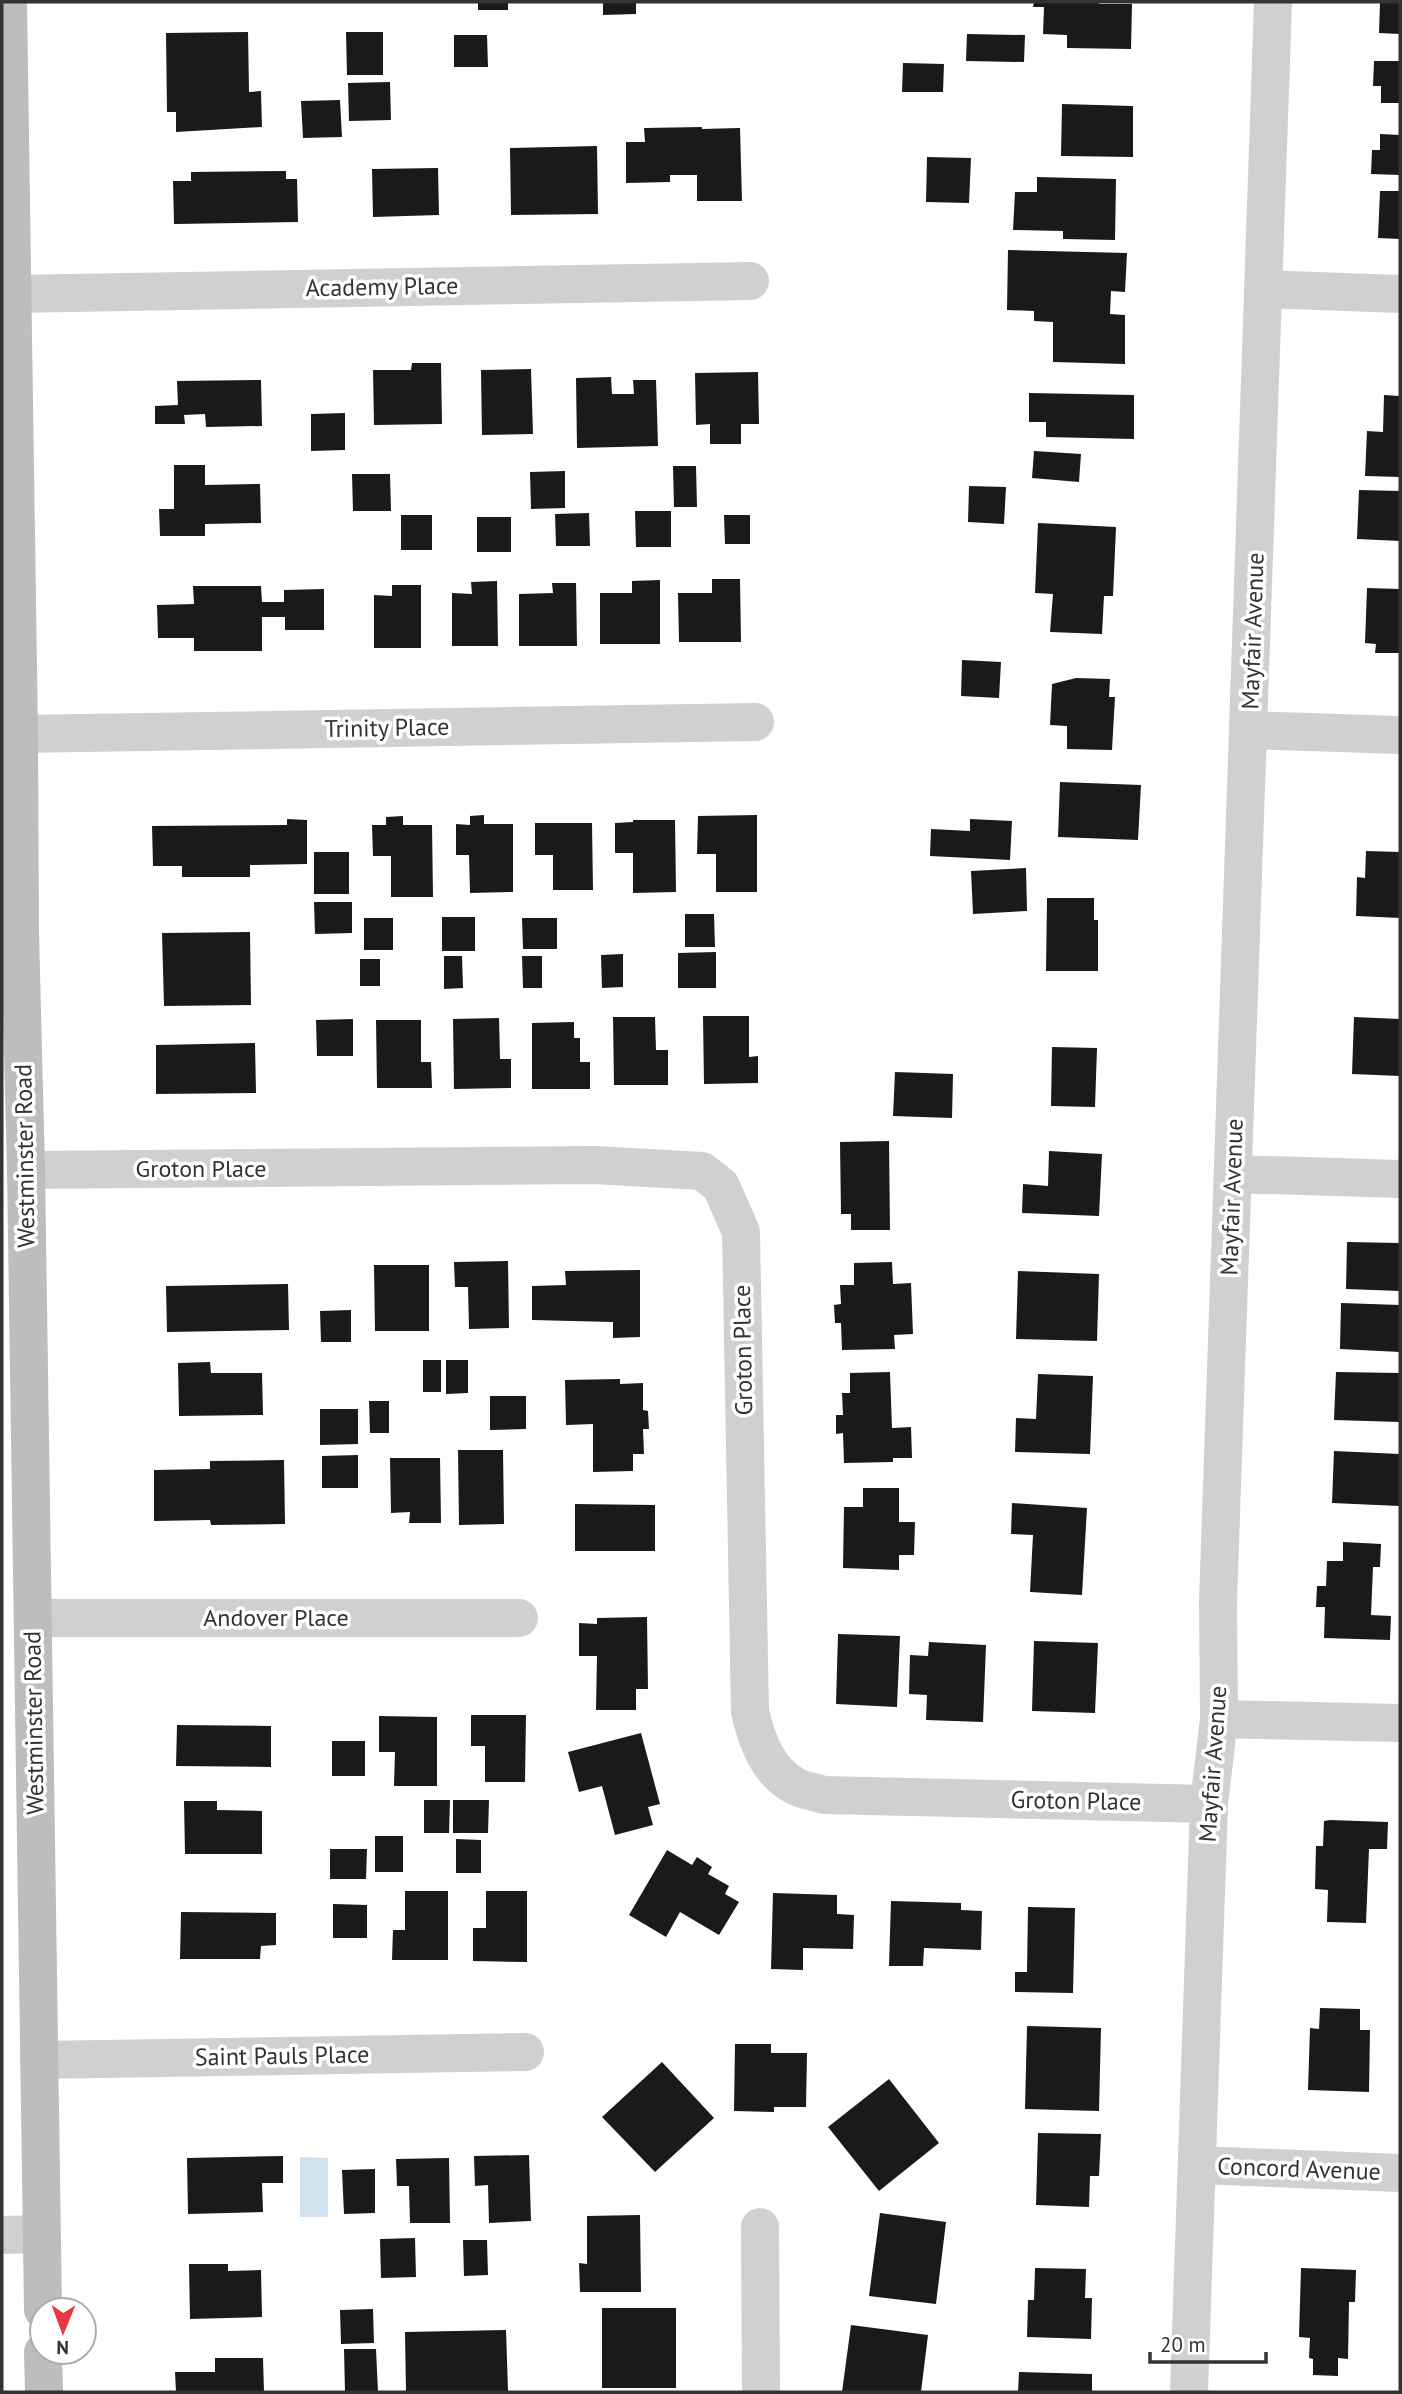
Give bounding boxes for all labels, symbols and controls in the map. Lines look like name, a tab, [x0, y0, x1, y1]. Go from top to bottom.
street label: Academy Place	[305, 270, 459, 303]
street label: Mayfair Avenue	[1234, 552, 1271, 710]
street label: Trinity Place	[324, 711, 450, 744]
street label: Westminster Road	[7, 1064, 42, 1248]
street label: Mayfair Avenue	[1213, 1118, 1250, 1276]
street label: Groton Place	[136, 1153, 266, 1184]
street label: Groton Place	[726, 1284, 759, 1416]
street label: Andover Place	[203, 1602, 349, 1633]
street label: Westminster Road	[16, 1631, 51, 1815]
street label: Mayfair Avenue	[1192, 1685, 1233, 1843]
street label: Groton Place	[1010, 1784, 1142, 1817]
street label: Saint Pauls Place	[194, 2038, 369, 2073]
street label: Concord Avenue	[1217, 2150, 1381, 2187]
north arrow	[28, 2296, 98, 2366]
scale bar	[1150, 2320, 1266, 2364]
text: 20 m	[1160, 2331, 1206, 2358]
text: N	[56, 2336, 69, 2360]

